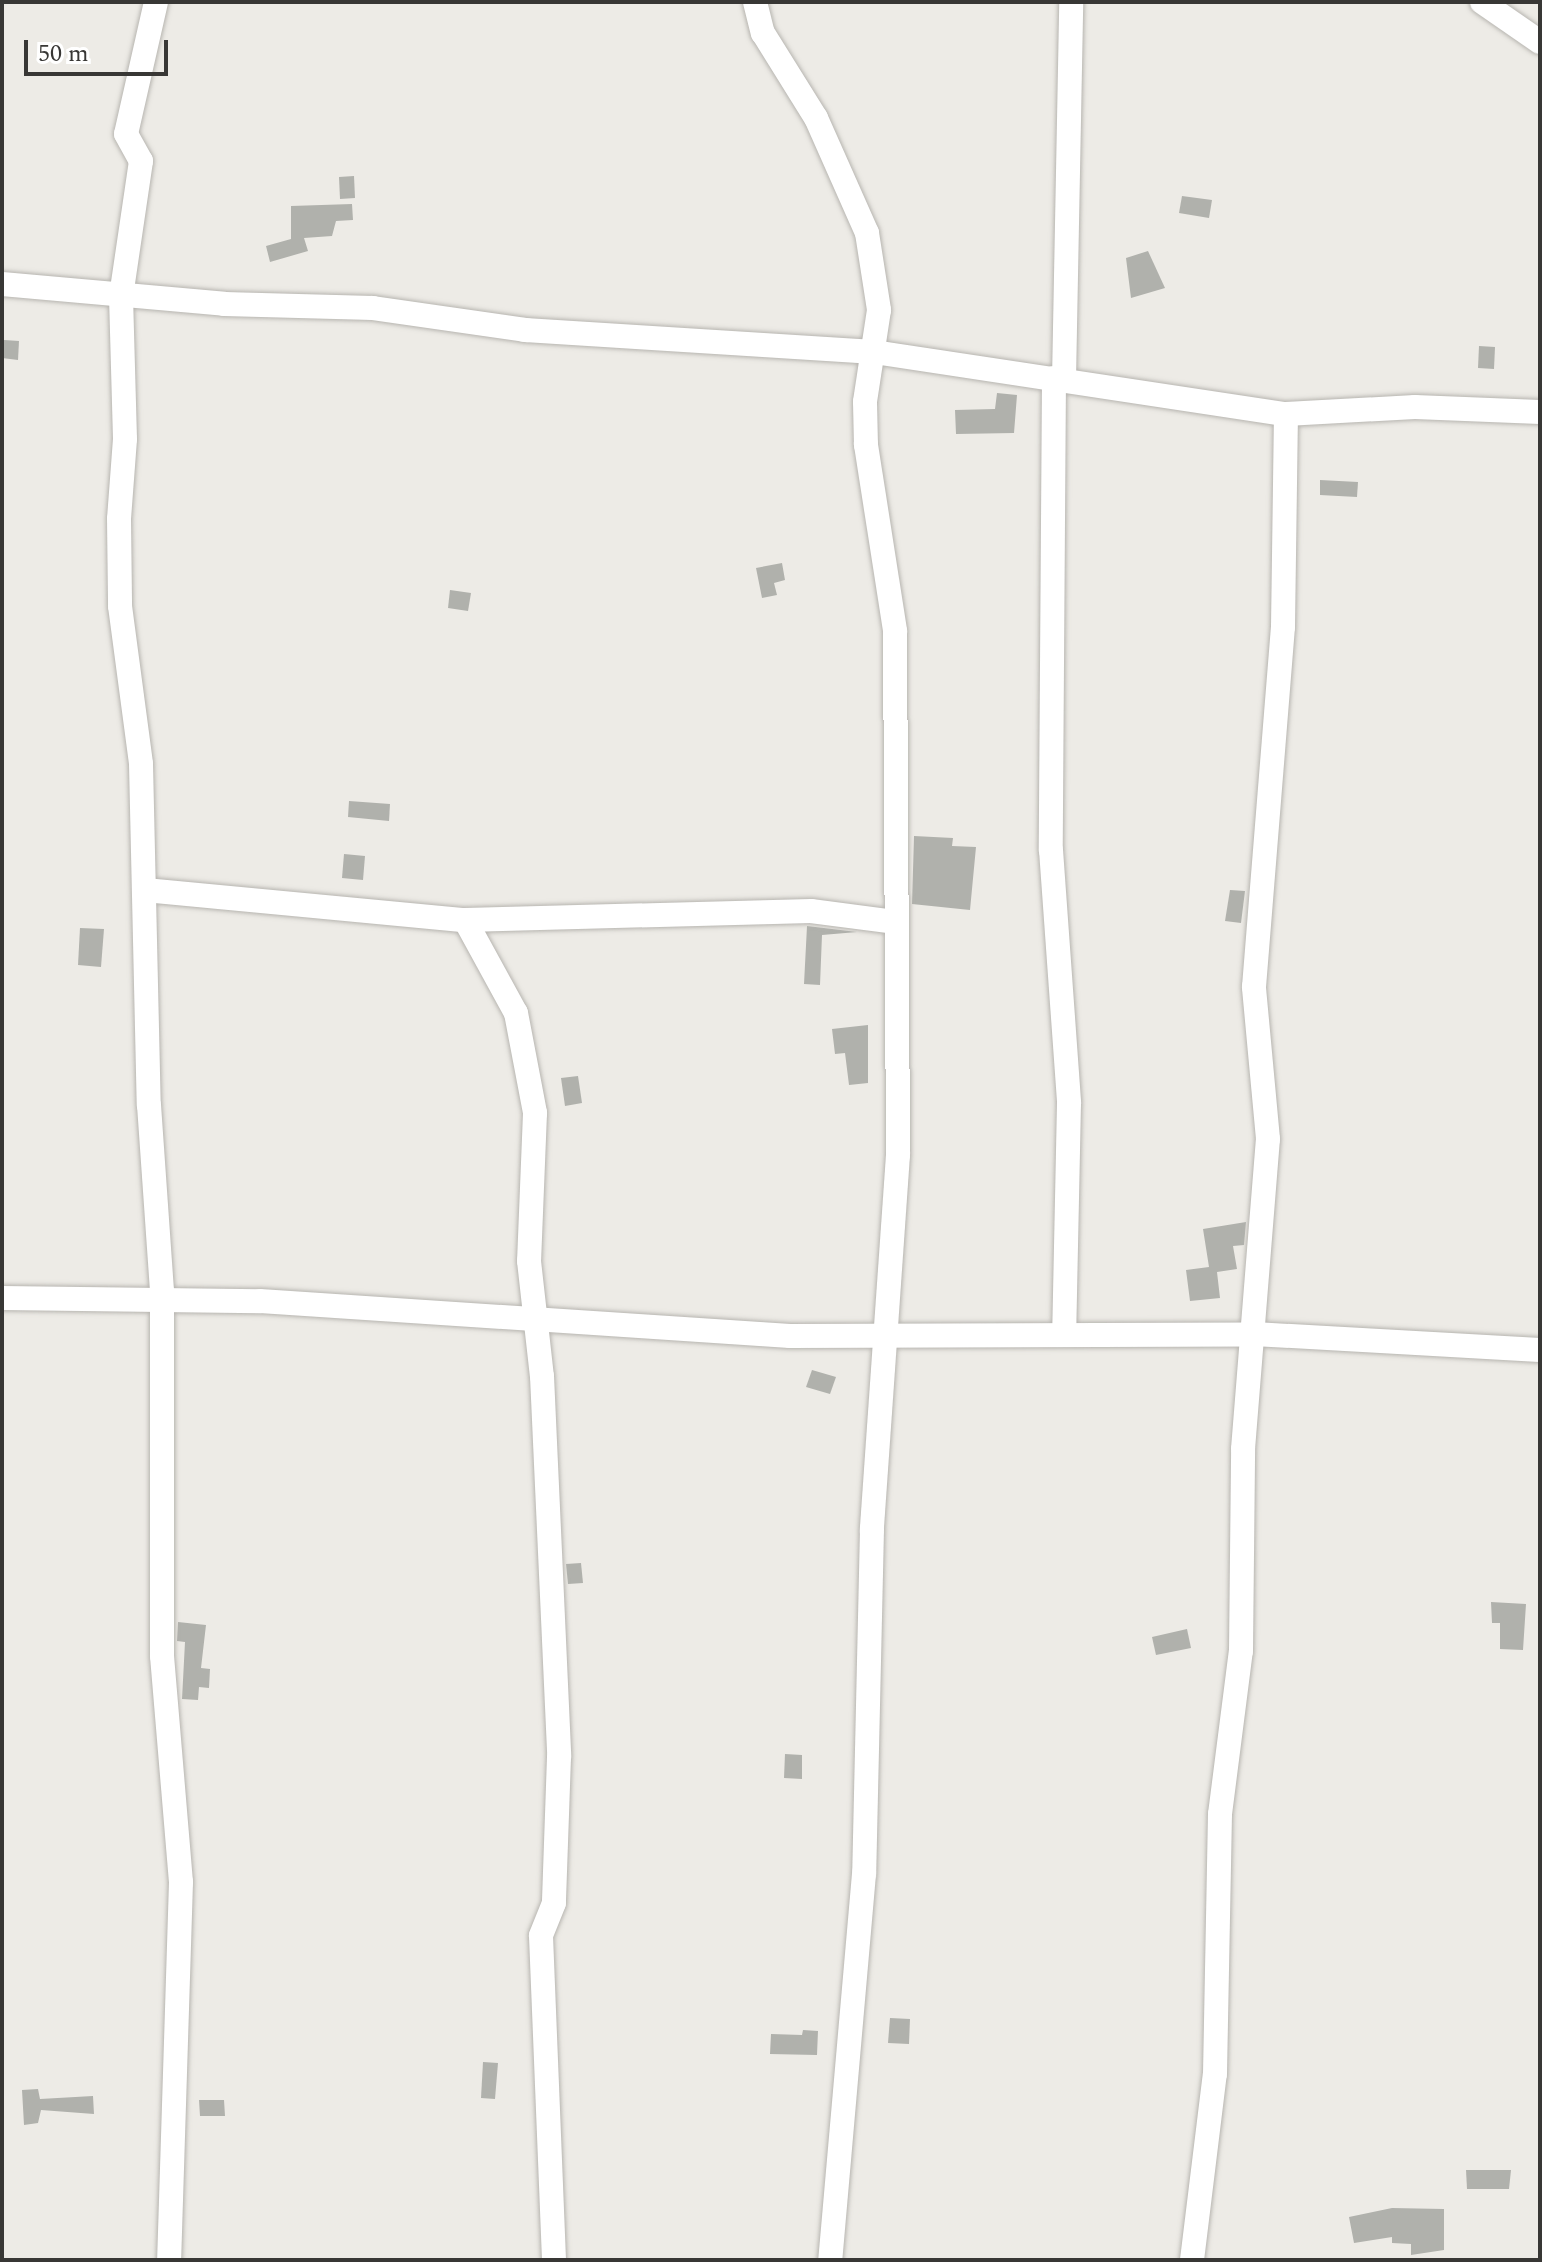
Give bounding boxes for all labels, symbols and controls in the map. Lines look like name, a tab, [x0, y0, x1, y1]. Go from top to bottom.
scale bar	[28, 24, 172, 74]
text: 50 m	[38, 36, 89, 72]

